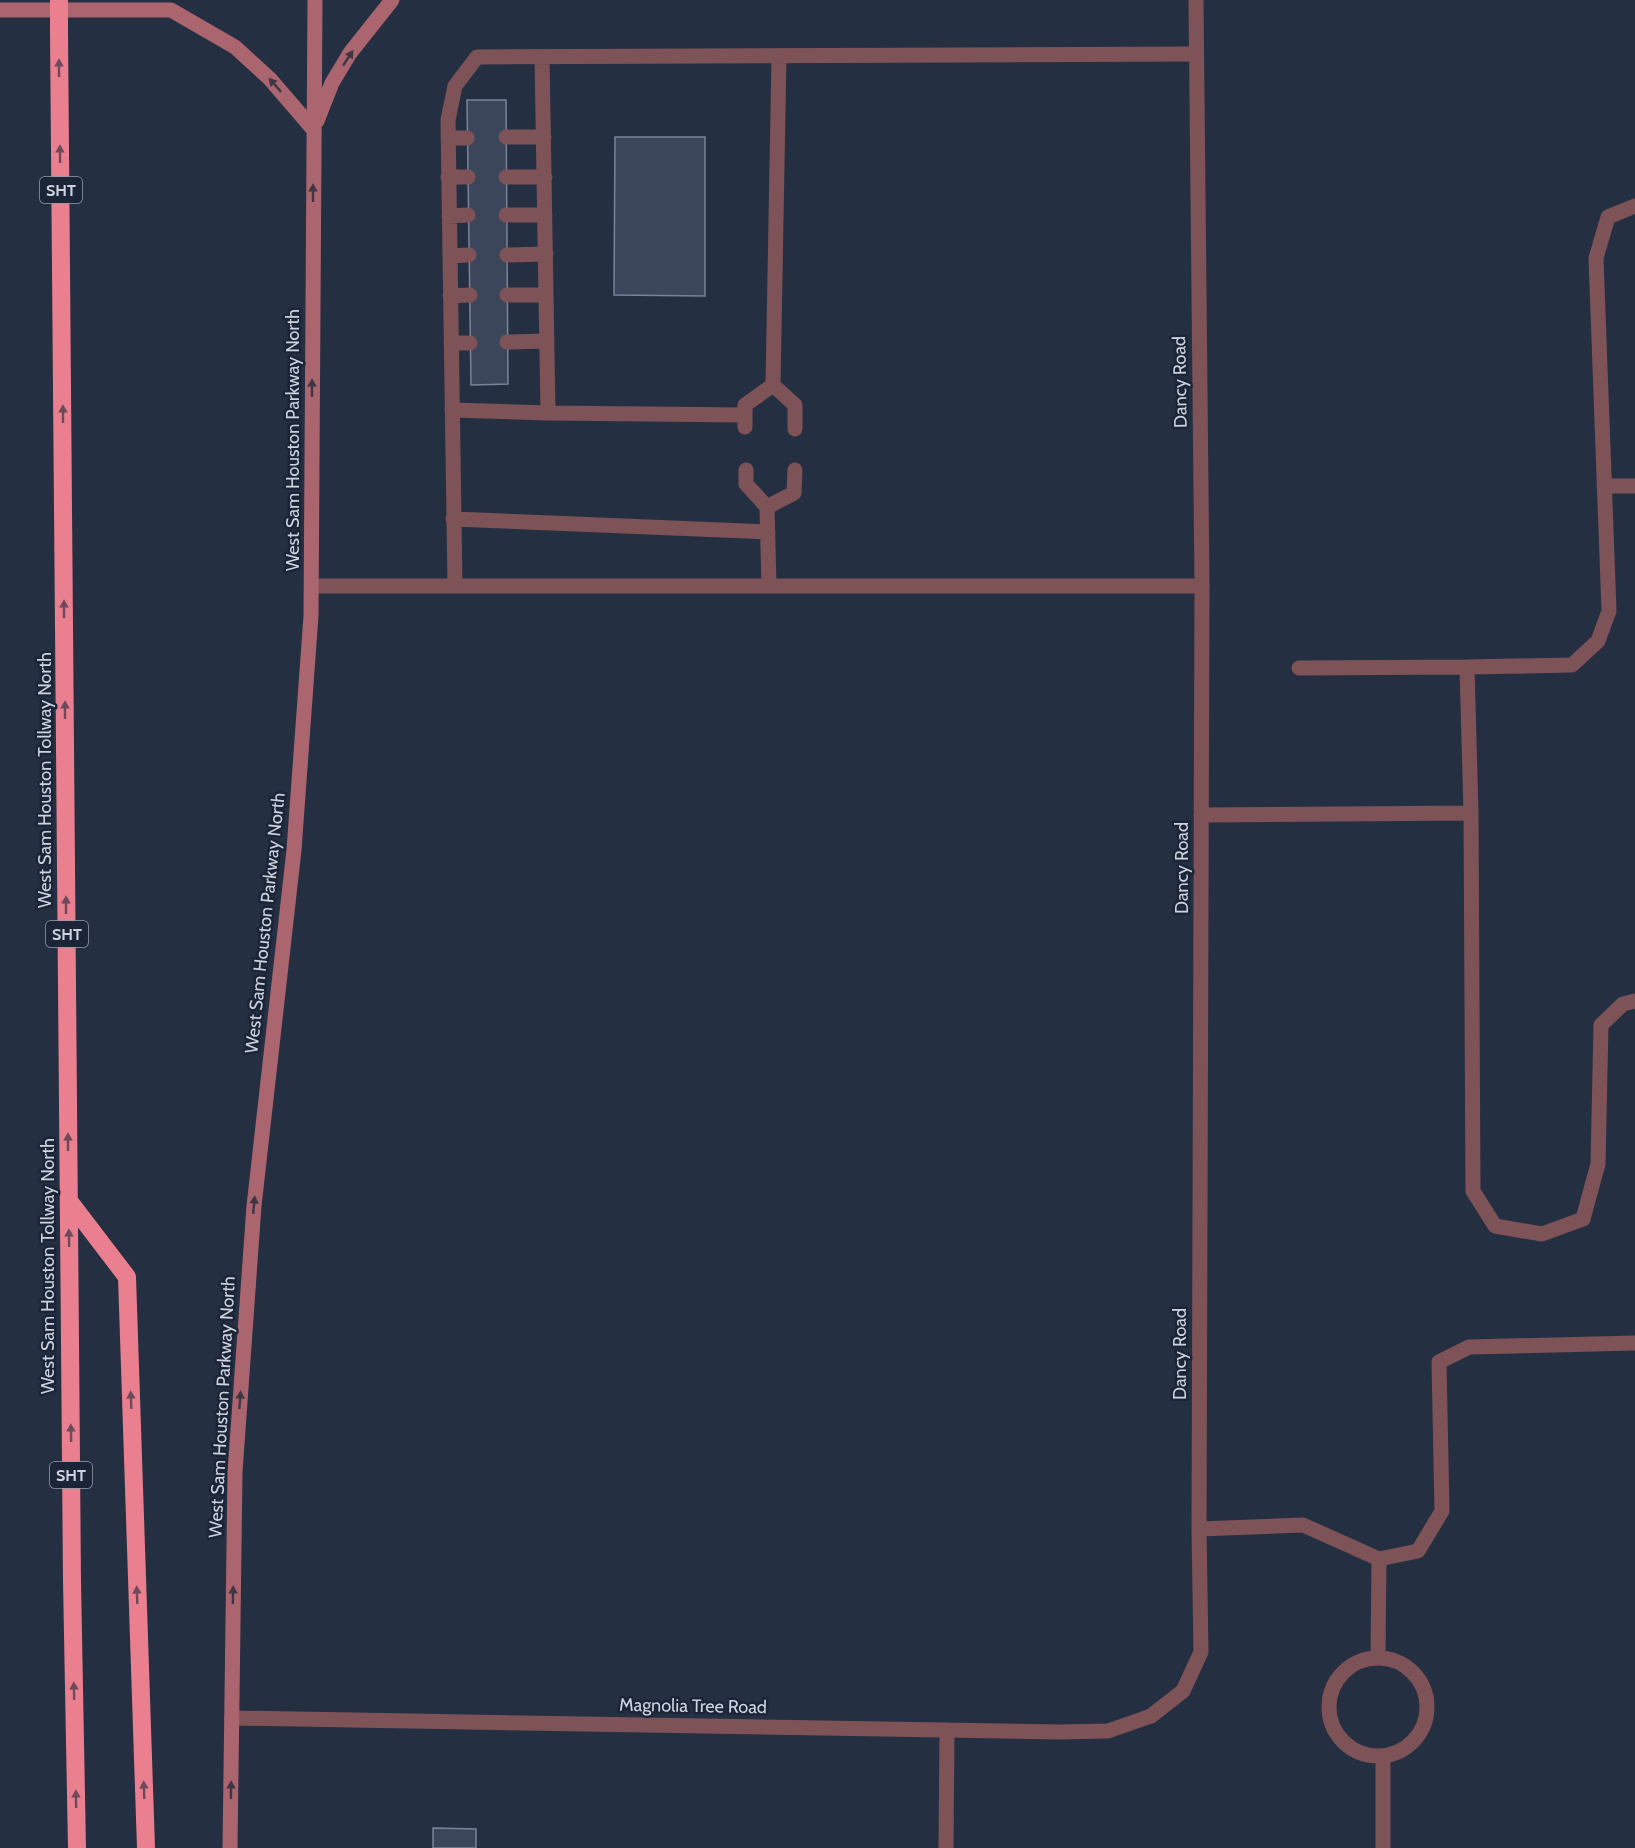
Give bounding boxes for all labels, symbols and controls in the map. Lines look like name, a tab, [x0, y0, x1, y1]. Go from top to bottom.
one-way arrow	[342, 49, 353, 66]
one-way arrow	[54, 59, 64, 78]
one-way arrow	[269, 78, 282, 93]
one-way arrow	[55, 144, 65, 163]
road number: SHT	[40, 177, 82, 203]
one-way arrow	[308, 183, 318, 202]
street label: West Sam Houston Parkway North	[282, 309, 304, 571]
street label: Dancy Road	[1168, 336, 1192, 428]
one-way arrow	[307, 378, 317, 397]
one-way arrow	[58, 404, 67, 423]
one-way arrow	[59, 599, 69, 618]
street label: West Sam Houston Tollway North	[34, 652, 56, 908]
one-way arrow	[60, 701, 70, 720]
street label: West Sam Houston Parkway North	[240, 792, 290, 1054]
street label: Dancy Road	[1171, 822, 1193, 914]
one-way arrow	[62, 896, 71, 915]
road number: SHT	[46, 921, 88, 947]
one-way arrow	[63, 1133, 73, 1152]
street label: West Sam Houston Tollway North	[37, 1138, 59, 1394]
one-way arrow	[249, 1196, 259, 1215]
one-way arrow	[64, 1228, 74, 1247]
street label: West Sam Houston Parkway North	[204, 1276, 240, 1538]
street label: Dancy Road	[1169, 1308, 1191, 1400]
one-way arrow	[126, 1390, 136, 1409]
one-way arrow	[235, 1390, 245, 1409]
one-way arrow	[66, 1423, 76, 1442]
road number: SHT	[50, 1462, 92, 1488]
one-way arrow	[133, 1585, 142, 1604]
one-way arrow	[229, 1585, 238, 1604]
one-way arrow	[69, 1681, 79, 1700]
street label: Magnolia Tree Road	[619, 1694, 767, 1718]
one-way arrow	[139, 1780, 148, 1799]
one-way arrow	[226, 1780, 236, 1799]
one-way arrow	[71, 1789, 81, 1808]

